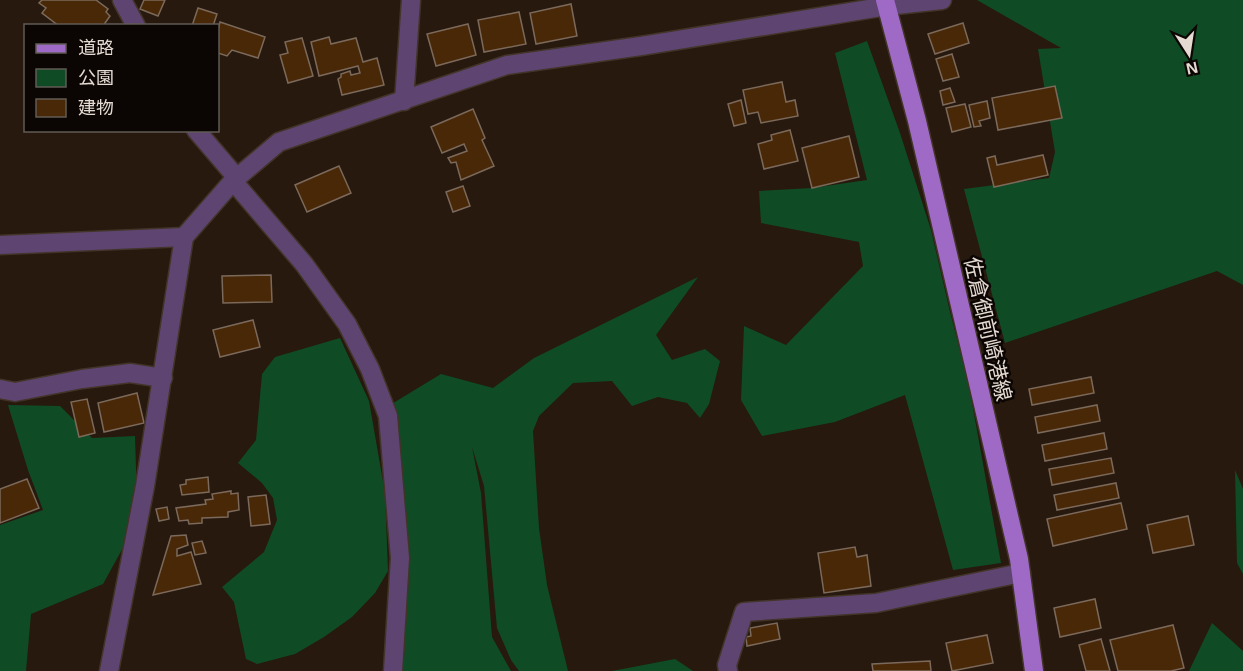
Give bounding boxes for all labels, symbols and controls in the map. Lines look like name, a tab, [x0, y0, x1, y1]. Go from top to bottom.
legend	[24, 24, 219, 132]
north arrow	[1159, 24, 1219, 84]
text: 道路	[78, 38, 114, 58]
text: N	[1185, 59, 1199, 78]
text: 公園	[78, 68, 114, 88]
text: 建物	[78, 98, 114, 118]
street label: 佐倉御前崎港線	[960, 255, 1016, 403]

